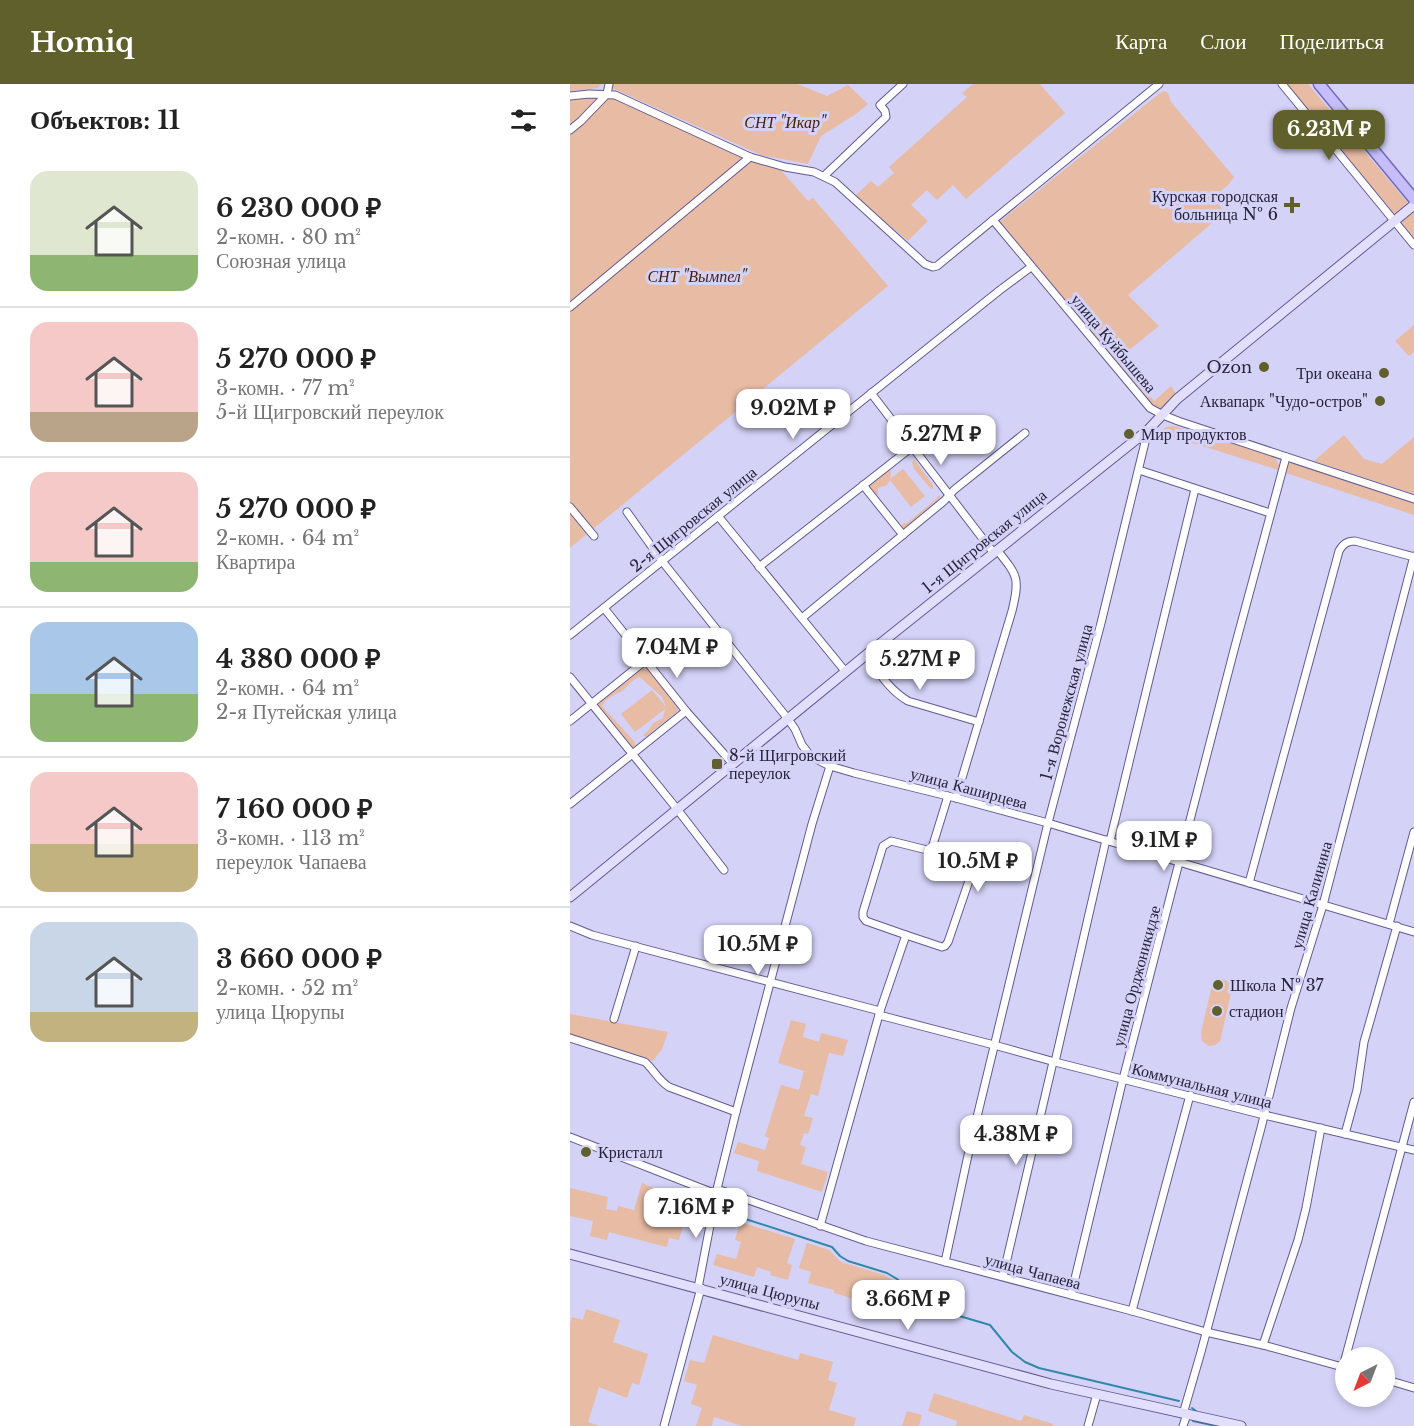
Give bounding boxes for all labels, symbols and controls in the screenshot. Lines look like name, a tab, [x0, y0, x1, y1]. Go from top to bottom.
text: Homiq	[30, 25, 134, 60]
text: Карта	[1115, 29, 1167, 55]
text: Слои	[1200, 29, 1246, 55]
text: Поделиться	[1279, 29, 1384, 55]
text: Объектов: 11	[30, 104, 180, 136]
icon: filters	[507, 104, 540, 137]
pin: 6.23M ₽	[1274, 110, 1384, 161]
park label: СНТ "Икар"	[744, 112, 827, 132]
text: 6.23M ₽	[1287, 117, 1371, 141]
place label: Курская городская больница № 6	[1152, 186, 1279, 224]
text: 6 230 000 ₽	[216, 192, 381, 224]
icon: home	[78, 195, 150, 267]
marker: Курская городская больница № 6	[1283, 196, 1301, 214]
text: 2-комн. · 80 m²	[216, 225, 361, 249]
text: Союзная улица	[216, 249, 346, 273]
park label: СНТ "Вымпел"	[647, 266, 748, 286]
street label: улица Куйбышева	[1067, 290, 1161, 396]
text: 5 270 000 ₽	[216, 343, 376, 375]
icon: home	[78, 346, 150, 418]
place label: Ozon	[1207, 357, 1252, 377]
marker: Ozon	[1257, 360, 1271, 374]
place label: Три океана	[1296, 363, 1372, 383]
marker: Три океана	[1377, 366, 1391, 380]
text: 3-комн. · 77 m²	[216, 376, 355, 400]
pin: 9.02M ₽	[738, 389, 848, 440]
place label: Аквапарк "Чудо-остров"	[1200, 391, 1368, 411]
marker: Аквапарк "Чудо-остров"	[1373, 394, 1387, 408]
text: 9.02M ₽	[750, 396, 836, 420]
text: 5-й Щигровский переулок	[216, 400, 444, 424]
pin: 5.27M ₽	[886, 415, 996, 466]
text: 5.27M ₽	[901, 422, 981, 446]
place label: Мир продуктов	[1141, 424, 1247, 444]
marker: Мир продуктов	[1122, 427, 1136, 441]
street label: 2-я Щигровская улица	[626, 462, 760, 576]
street label: 1-я Щигровская улица	[918, 485, 1050, 597]
text: 5 270 000 ₽	[216, 493, 376, 525]
icon: home	[78, 496, 150, 568]
text: 2-комн. · 64 m²	[216, 526, 359, 550]
text: Квартира	[216, 550, 295, 574]
street label: 1-я Воронежская улица	[1036, 622, 1096, 782]
pin: 7.04M ₽	[622, 628, 732, 679]
text: 7.04M ₽	[636, 635, 718, 659]
pin: 5.27M ₽	[865, 640, 975, 691]
text: 4 380 000 ₽	[216, 643, 381, 675]
icon: home	[78, 646, 150, 718]
text: 5.27M ₽	[880, 647, 960, 671]
text: 2-комн. · 64 m²	[216, 676, 359, 700]
text: 2-я Путейская улица	[216, 700, 397, 724]
place label: 8-й Щигровский переулок	[729, 745, 846, 783]
marker: 8-й Щигровский переулок	[710, 757, 724, 771]
street label: улица Каширцева	[908, 763, 1030, 813]
text: 7 160 000 ₽	[216, 793, 373, 825]
icon: home	[78, 796, 150, 868]
pin: 9.1M ₽	[1115, 821, 1213, 872]
text: 3-комн. · 113 m²	[216, 826, 365, 850]
text: 9.1M ₽	[1131, 828, 1197, 852]
street label: улица Калинина	[1286, 839, 1336, 951]
pin: 10.5M ₽	[923, 842, 1033, 893]
text: 10.5M ₽	[938, 849, 1018, 873]
text: переулок Чапаева	[216, 850, 367, 874]
street label: улица Орджоникидзе	[1108, 903, 1164, 1049]
pin: 10.5M ₽	[703, 925, 813, 976]
text: 10.5M ₽	[718, 932, 798, 956]
text: 3 660 000 ₽	[216, 943, 382, 975]
icon: home	[78, 946, 150, 1018]
place label: Школа № 37	[1230, 975, 1325, 995]
text: 2-комн. · 52 m²	[216, 976, 358, 1000]
marker: Школа № 37	[1211, 978, 1225, 992]
text: улица Цюрупы	[216, 1000, 344, 1024]
place label: стадион	[1229, 1001, 1284, 1021]
marker: стадион	[1210, 1004, 1224, 1018]
street label: Коммунальная улица	[1130, 1058, 1274, 1112]
pin: 4.38M ₽	[961, 1115, 1071, 1166]
text: 4.38M ₽	[974, 1122, 1058, 1146]
place label: Кристалл	[598, 1142, 663, 1162]
marker: Кристалл	[579, 1145, 593, 1159]
pin: 7.16M ₽	[641, 1188, 751, 1239]
text: 7.16M ₽	[658, 1195, 734, 1219]
street label: улица Чапаева	[983, 1249, 1083, 1293]
street label: улица Цюрупы	[718, 1268, 822, 1314]
pin: 3.66M ₽	[853, 1280, 963, 1331]
text: 3.66M ₽	[866, 1287, 950, 1311]
north arrow	[1335, 1347, 1395, 1407]
map controls	[1335, 1347, 1395, 1407]

